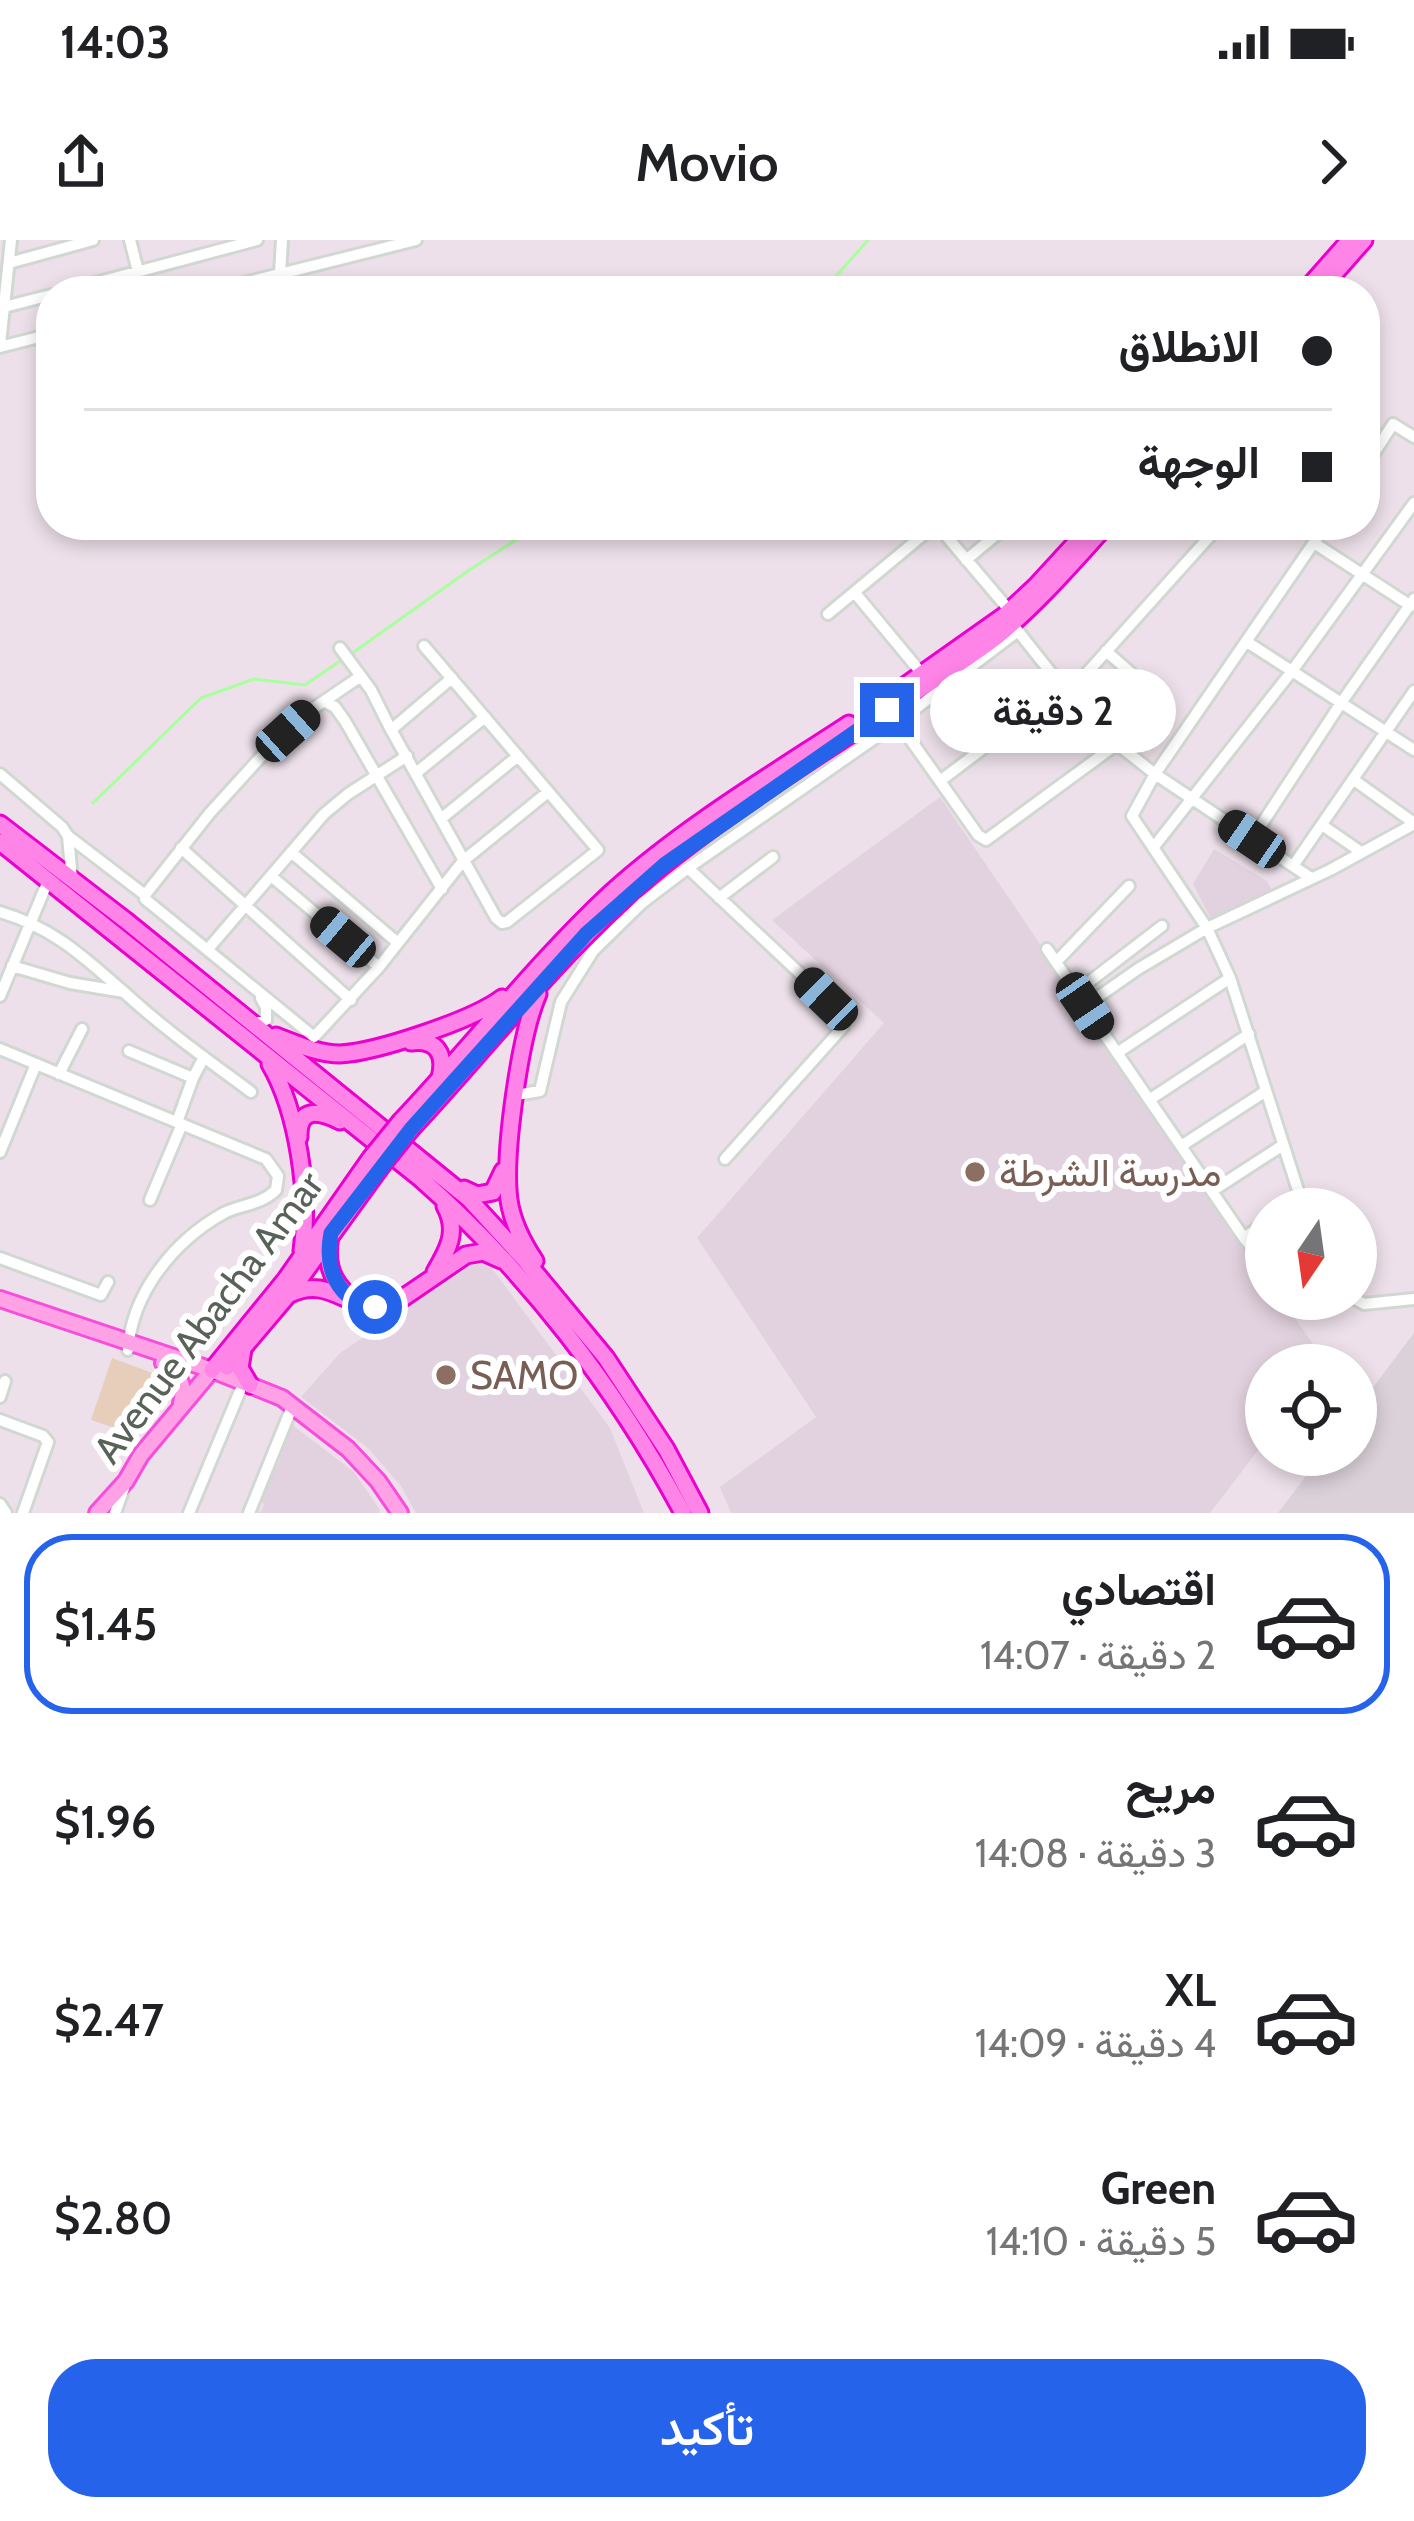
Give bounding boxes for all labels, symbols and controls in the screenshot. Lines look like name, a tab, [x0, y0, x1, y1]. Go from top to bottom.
text: 14:03	[60, 15, 171, 69]
icon: share	[48, 129, 114, 195]
text: Movio	[635, 129, 779, 195]
icon: forward	[1300, 129, 1366, 195]
text: الانطلاق	[1119, 319, 1260, 373]
text: الوجهة	[1138, 435, 1260, 489]
callout: 2 دقيقة	[929, 668, 1175, 752]
route end	[860, 683, 914, 737]
text: 2 دقيقة	[993, 687, 1113, 735]
car	[249, 694, 327, 768]
car	[1212, 804, 1292, 874]
car	[304, 900, 382, 974]
car	[788, 961, 864, 1037]
car	[1050, 966, 1120, 1046]
place label: مدرسة الشرطة	[999, 1148, 1221, 1197]
marker: مدرسة الشرطة	[962, 1159, 988, 1185]
street label: Avenue Abacha Amar	[83, 1161, 334, 1472]
north arrow	[1245, 1188, 1377, 1320]
map controls	[1245, 1188, 1377, 1476]
route start	[348, 1280, 402, 1334]
button: locate	[1245, 1344, 1377, 1476]
place label: SAMO	[470, 1351, 578, 1399]
marker: SAMO	[433, 1362, 459, 1388]
text: اقتصادي	[1061, 1562, 1216, 1616]
icon: car	[1252, 1570, 1360, 1678]
text: $1.45	[54, 1597, 157, 1651]
text: 2 دقيقة · 14:07	[980, 1631, 1216, 1679]
text: مريح	[1125, 1760, 1216, 1814]
icon: car	[1252, 1768, 1360, 1876]
text: $1.96	[54, 1795, 156, 1849]
text: 3 دقيقة · 14:08	[975, 1829, 1216, 1877]
text: XL	[1165, 1963, 1216, 2017]
icon: car	[1252, 1966, 1360, 2074]
text: $2.47	[54, 1993, 164, 2047]
text: 4 دقيقة · 14:09	[975, 2019, 1216, 2067]
text: Green	[1101, 2161, 1216, 2215]
icon: car	[1252, 2164, 1360, 2272]
text: $2.80	[54, 2191, 173, 2245]
text: 5 دقيقة · 14:10	[986, 2217, 1216, 2265]
button: تأكيد	[48, 2359, 1366, 2497]

